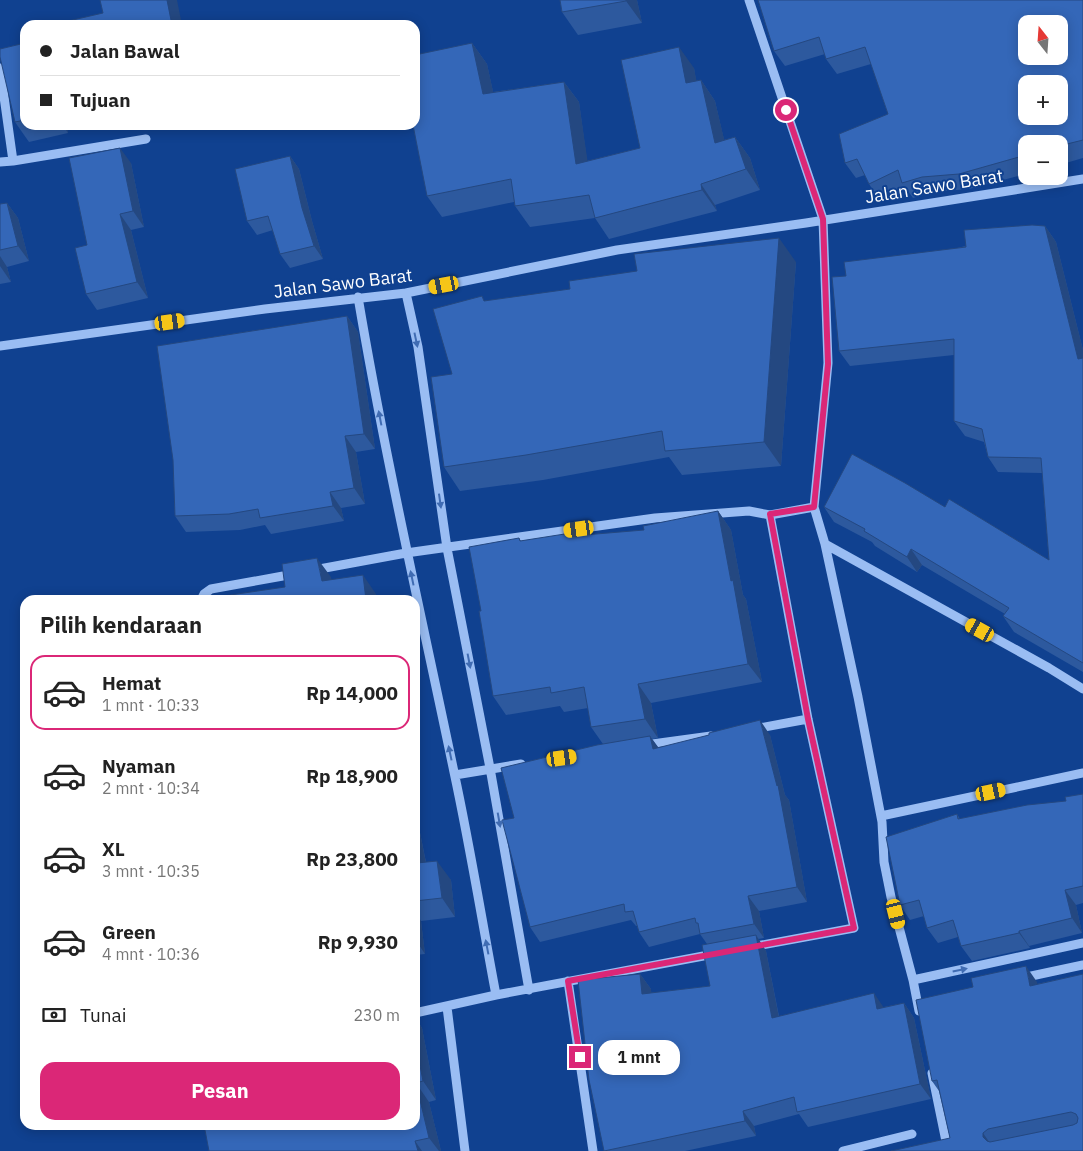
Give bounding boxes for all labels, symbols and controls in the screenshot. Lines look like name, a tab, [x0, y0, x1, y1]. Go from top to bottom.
north arrow	[1018, 15, 1068, 65]
map controls	[1018, 15, 1068, 185]
text: Jalan Bawal	[70, 39, 179, 63]
button: +	[1018, 75, 1068, 125]
text: Tujuan	[70, 88, 130, 112]
route start	[775, 99, 797, 121]
button: −	[1018, 135, 1068, 185]
street label: Jalan Sawo Barat	[863, 164, 1005, 208]
street label: Jalan Sawo Barat	[272, 263, 414, 303]
car	[427, 275, 460, 295]
car	[154, 312, 185, 332]
one-way arrow	[412, 333, 420, 348]
one-way arrow	[376, 411, 384, 426]
one-way arrow	[436, 493, 444, 509]
car	[563, 519, 594, 539]
one-way arrow	[408, 570, 416, 585]
text: Pilih kendaraan	[40, 610, 202, 639]
car	[963, 616, 996, 644]
one-way arrow	[465, 653, 473, 668]
icon: car	[42, 670, 87, 715]
text: Hemat	[102, 671, 161, 695]
text: Rp 14,000	[306, 681, 398, 705]
text: 1 mnt · 10:33	[102, 695, 200, 715]
one-way arrow	[446, 746, 454, 761]
car	[546, 748, 577, 768]
icon: car	[42, 753, 87, 798]
text: Nyaman	[102, 754, 176, 778]
text: Rp 18,900	[306, 764, 398, 788]
text: 2 mnt · 10:34	[102, 778, 200, 798]
car	[974, 782, 1007, 802]
one-way arrow	[496, 813, 504, 829]
icon: car	[42, 836, 87, 881]
text: XL	[102, 837, 125, 861]
text: Rp 23,800	[306, 847, 398, 871]
text: 3 mnt · 10:35	[102, 861, 200, 881]
car	[885, 898, 906, 930]
icon: car	[42, 919, 87, 964]
text: Green	[102, 920, 156, 944]
text: Rp 9,930	[318, 930, 398, 954]
one-way arrow	[483, 940, 491, 955]
text: 4 mnt · 10:36	[102, 944, 200, 964]
one-way arrow	[953, 966, 968, 974]
icon: cash	[40, 1001, 68, 1029]
text: Tunai	[80, 1003, 126, 1027]
text: 230 m	[353, 1005, 400, 1025]
callout: 1 mnt	[598, 1040, 680, 1074]
route end	[569, 1046, 591, 1068]
text: 1 mnt	[617, 1047, 661, 1067]
button: Pesan	[40, 1062, 400, 1120]

